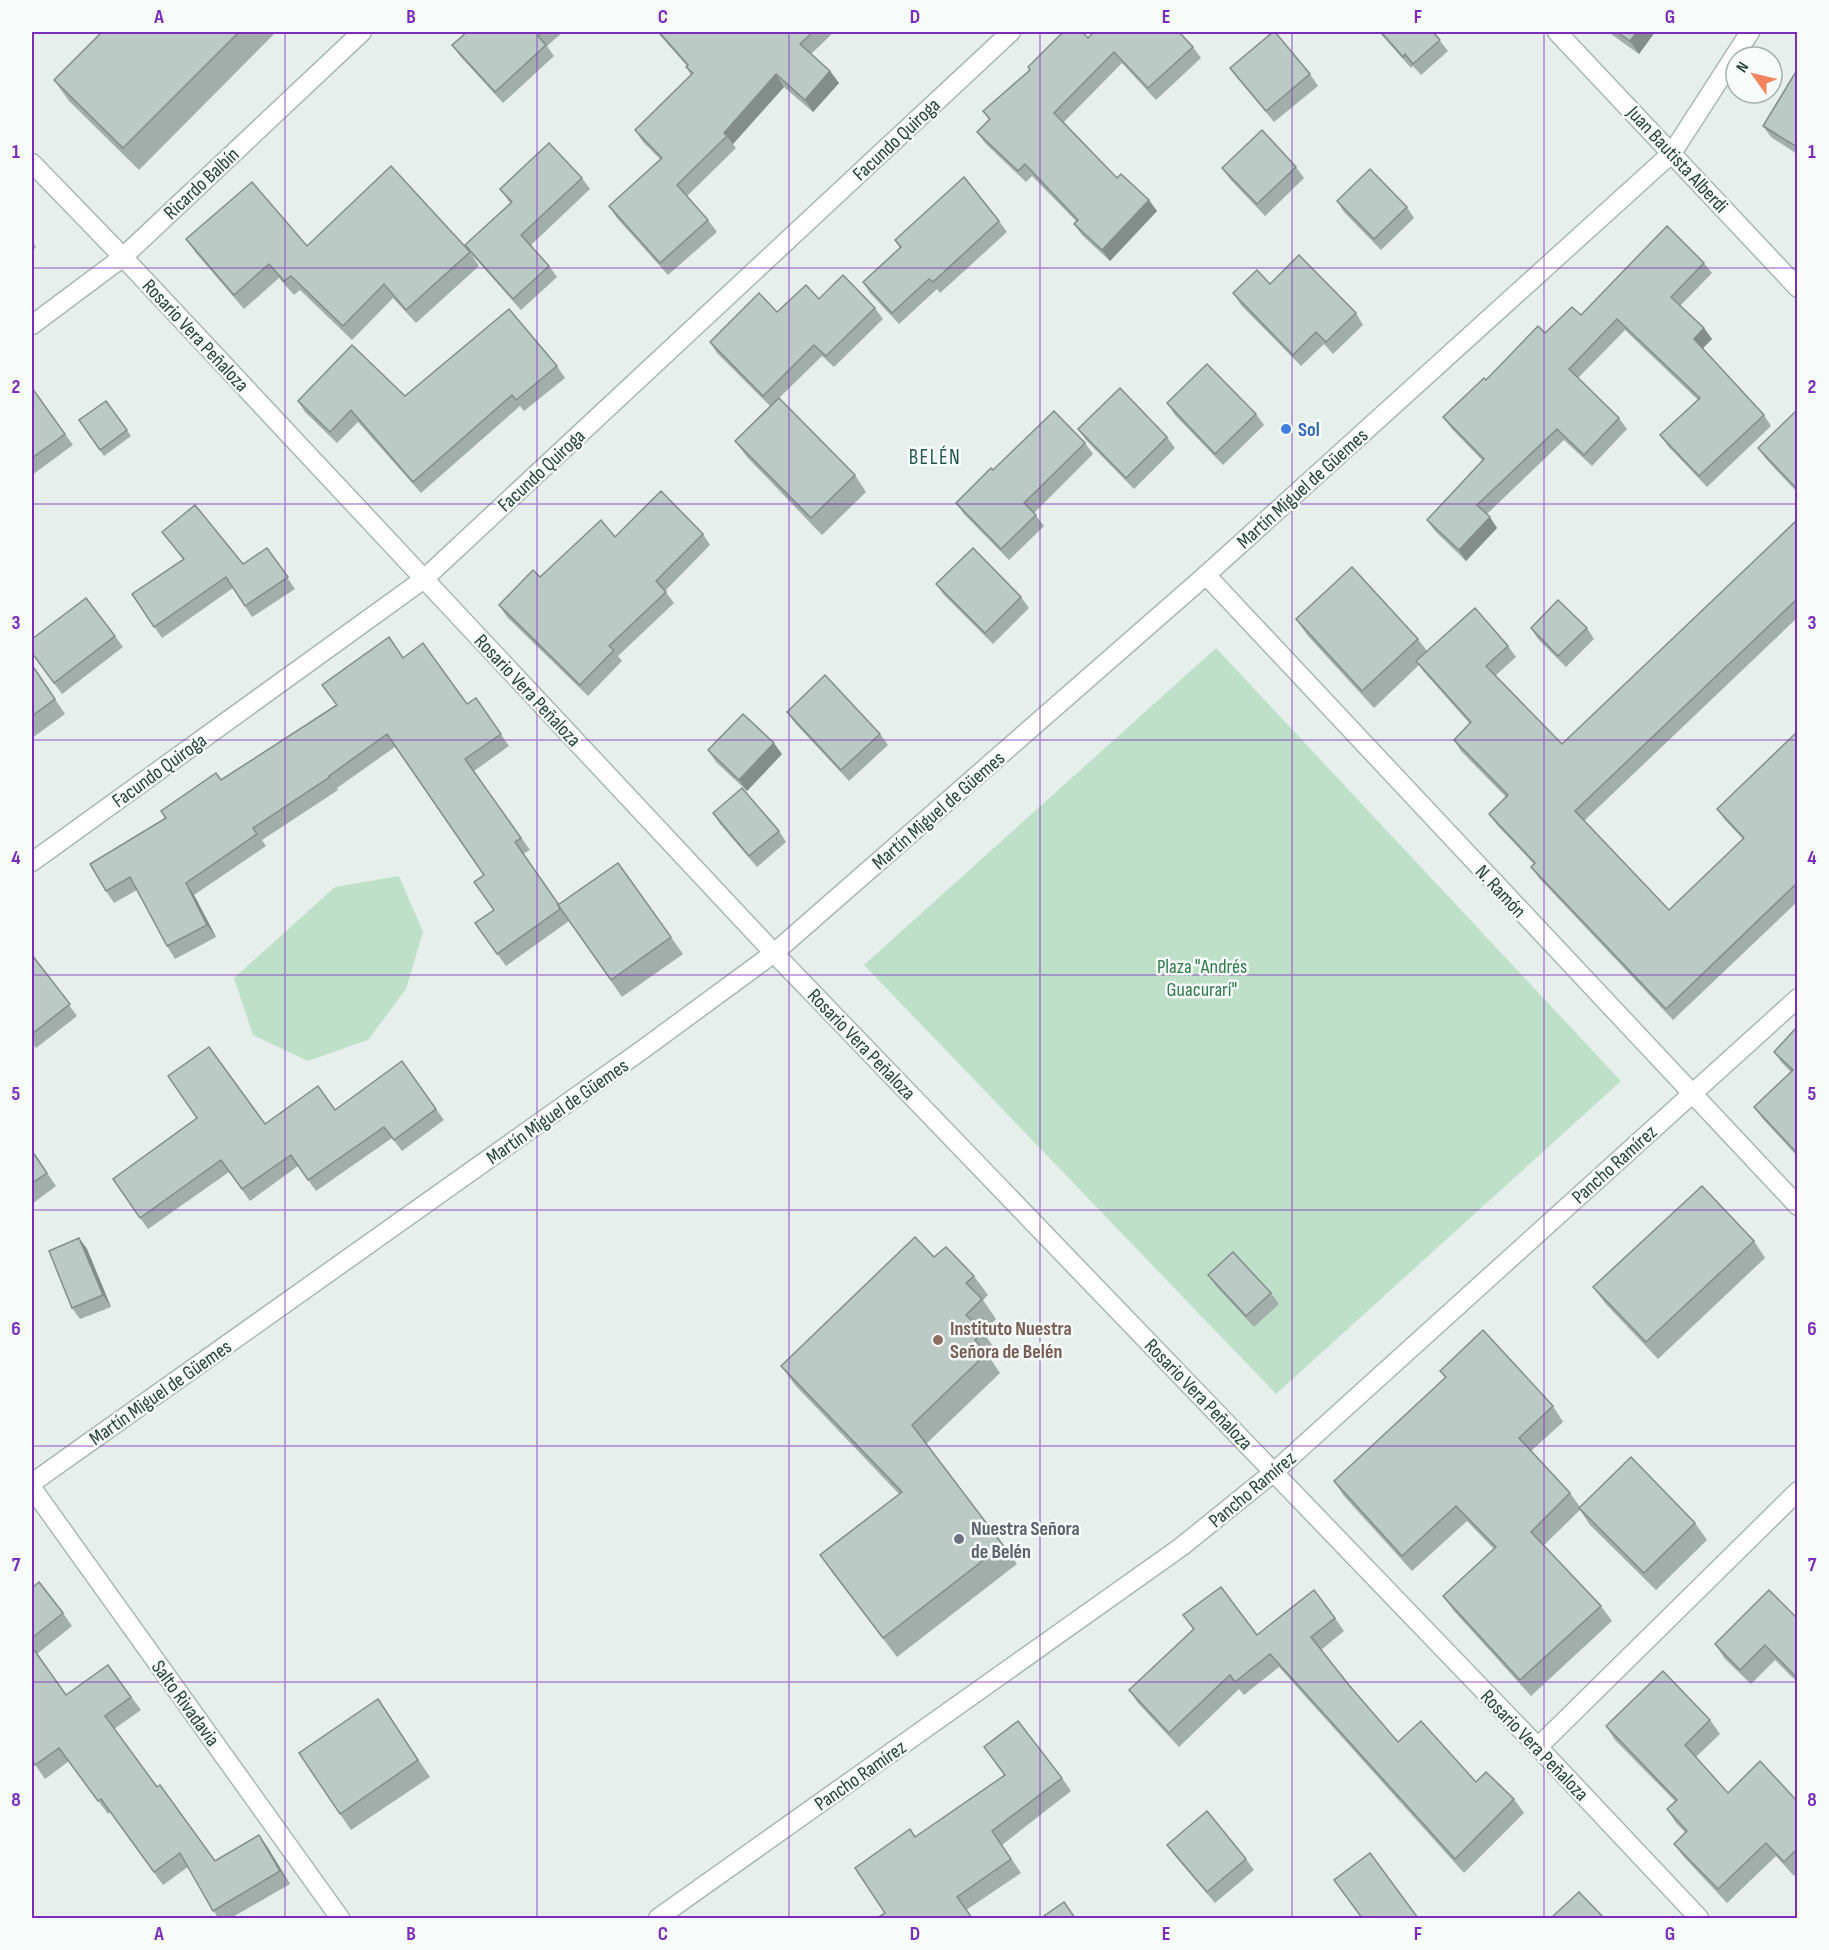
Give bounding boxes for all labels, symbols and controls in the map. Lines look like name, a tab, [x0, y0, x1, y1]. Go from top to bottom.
text: A	[153, 5, 164, 29]
text: B	[406, 5, 416, 29]
text: C	[658, 5, 668, 29]
text: D	[910, 5, 920, 29]
text: E	[1162, 5, 1170, 29]
text: F	[1414, 5, 1422, 29]
text: G	[1665, 5, 1675, 29]
north arrow	[1724, 45, 1784, 105]
text: N	[1733, 59, 1753, 76]
street label: Facundo Quiroga	[848, 93, 945, 186]
street label: Juan Bautista Alberdi	[1621, 101, 1733, 218]
text: 1	[12, 140, 20, 164]
text: 1	[1808, 140, 1816, 164]
street label: Ricardo Balbín	[159, 143, 244, 225]
street label: Rosario Vera Peñaloza	[137, 274, 254, 397]
text: 2	[12, 375, 20, 399]
text: 2	[1808, 375, 1816, 399]
place label: Sol	[1298, 418, 1320, 442]
marker: Sol	[1279, 422, 1293, 436]
street label: Facundo Quiroga	[493, 424, 590, 517]
street label: Martín Miguel de Güemes	[1232, 424, 1373, 554]
district label: BELÉN	[909, 445, 961, 470]
text: 3	[12, 611, 21, 635]
text: 3	[1808, 611, 1817, 635]
street label: Rosario Vera Peñaloza	[469, 629, 586, 752]
street label: Facundo Quiroga	[108, 729, 211, 813]
street label: Martín Miguel de Güemes	[867, 747, 1010, 875]
text: 4	[11, 846, 21, 870]
text: 4	[1807, 846, 1817, 870]
street label: N. Ramón	[1470, 860, 1531, 923]
park label: Plaza "Andrés Guacurarí"	[1157, 955, 1247, 1002]
street label: Rosario Vera Peñaloza	[802, 984, 920, 1105]
street label: Martín Miguel de Güemes	[482, 1054, 633, 1170]
text: 5	[12, 1082, 21, 1106]
text: 5	[1808, 1082, 1817, 1106]
street label: Pancho Ramírez	[1567, 1120, 1662, 1209]
text: 6	[11, 1317, 21, 1341]
place label: Instituto Nuestra Señora de Belén	[950, 1317, 1072, 1364]
text: 6	[1807, 1317, 1817, 1341]
marker: Instituto Nuestra Señora de Belén	[931, 1333, 945, 1347]
street label: Rosario Vera Peñaloza	[1139, 1334, 1257, 1455]
street label: Martín Miguel de Güemes	[85, 1335, 236, 1451]
street label: Pancho Ramírez	[1204, 1446, 1301, 1533]
place label: Nuestra Señora de Belén	[971, 1517, 1080, 1564]
marker: Nuestra Señora de Belén	[952, 1532, 966, 1546]
text: 7	[12, 1553, 21, 1577]
text: 7	[1808, 1553, 1817, 1577]
street label: Salto Rivadavia	[146, 1656, 224, 1751]
street label: Rosario Vera Peñaloza	[1475, 1685, 1593, 1806]
street label: Pancho Ramírez	[810, 1735, 911, 1816]
text: 8	[11, 1788, 21, 1812]
text: 8	[1807, 1788, 1817, 1812]
text: A	[153, 1922, 164, 1946]
text: B	[406, 1922, 416, 1946]
text: C	[658, 1922, 668, 1946]
text: D	[910, 1922, 920, 1946]
text: E	[1162, 1922, 1170, 1946]
text: F	[1414, 1922, 1422, 1946]
text: G	[1665, 1922, 1675, 1946]

